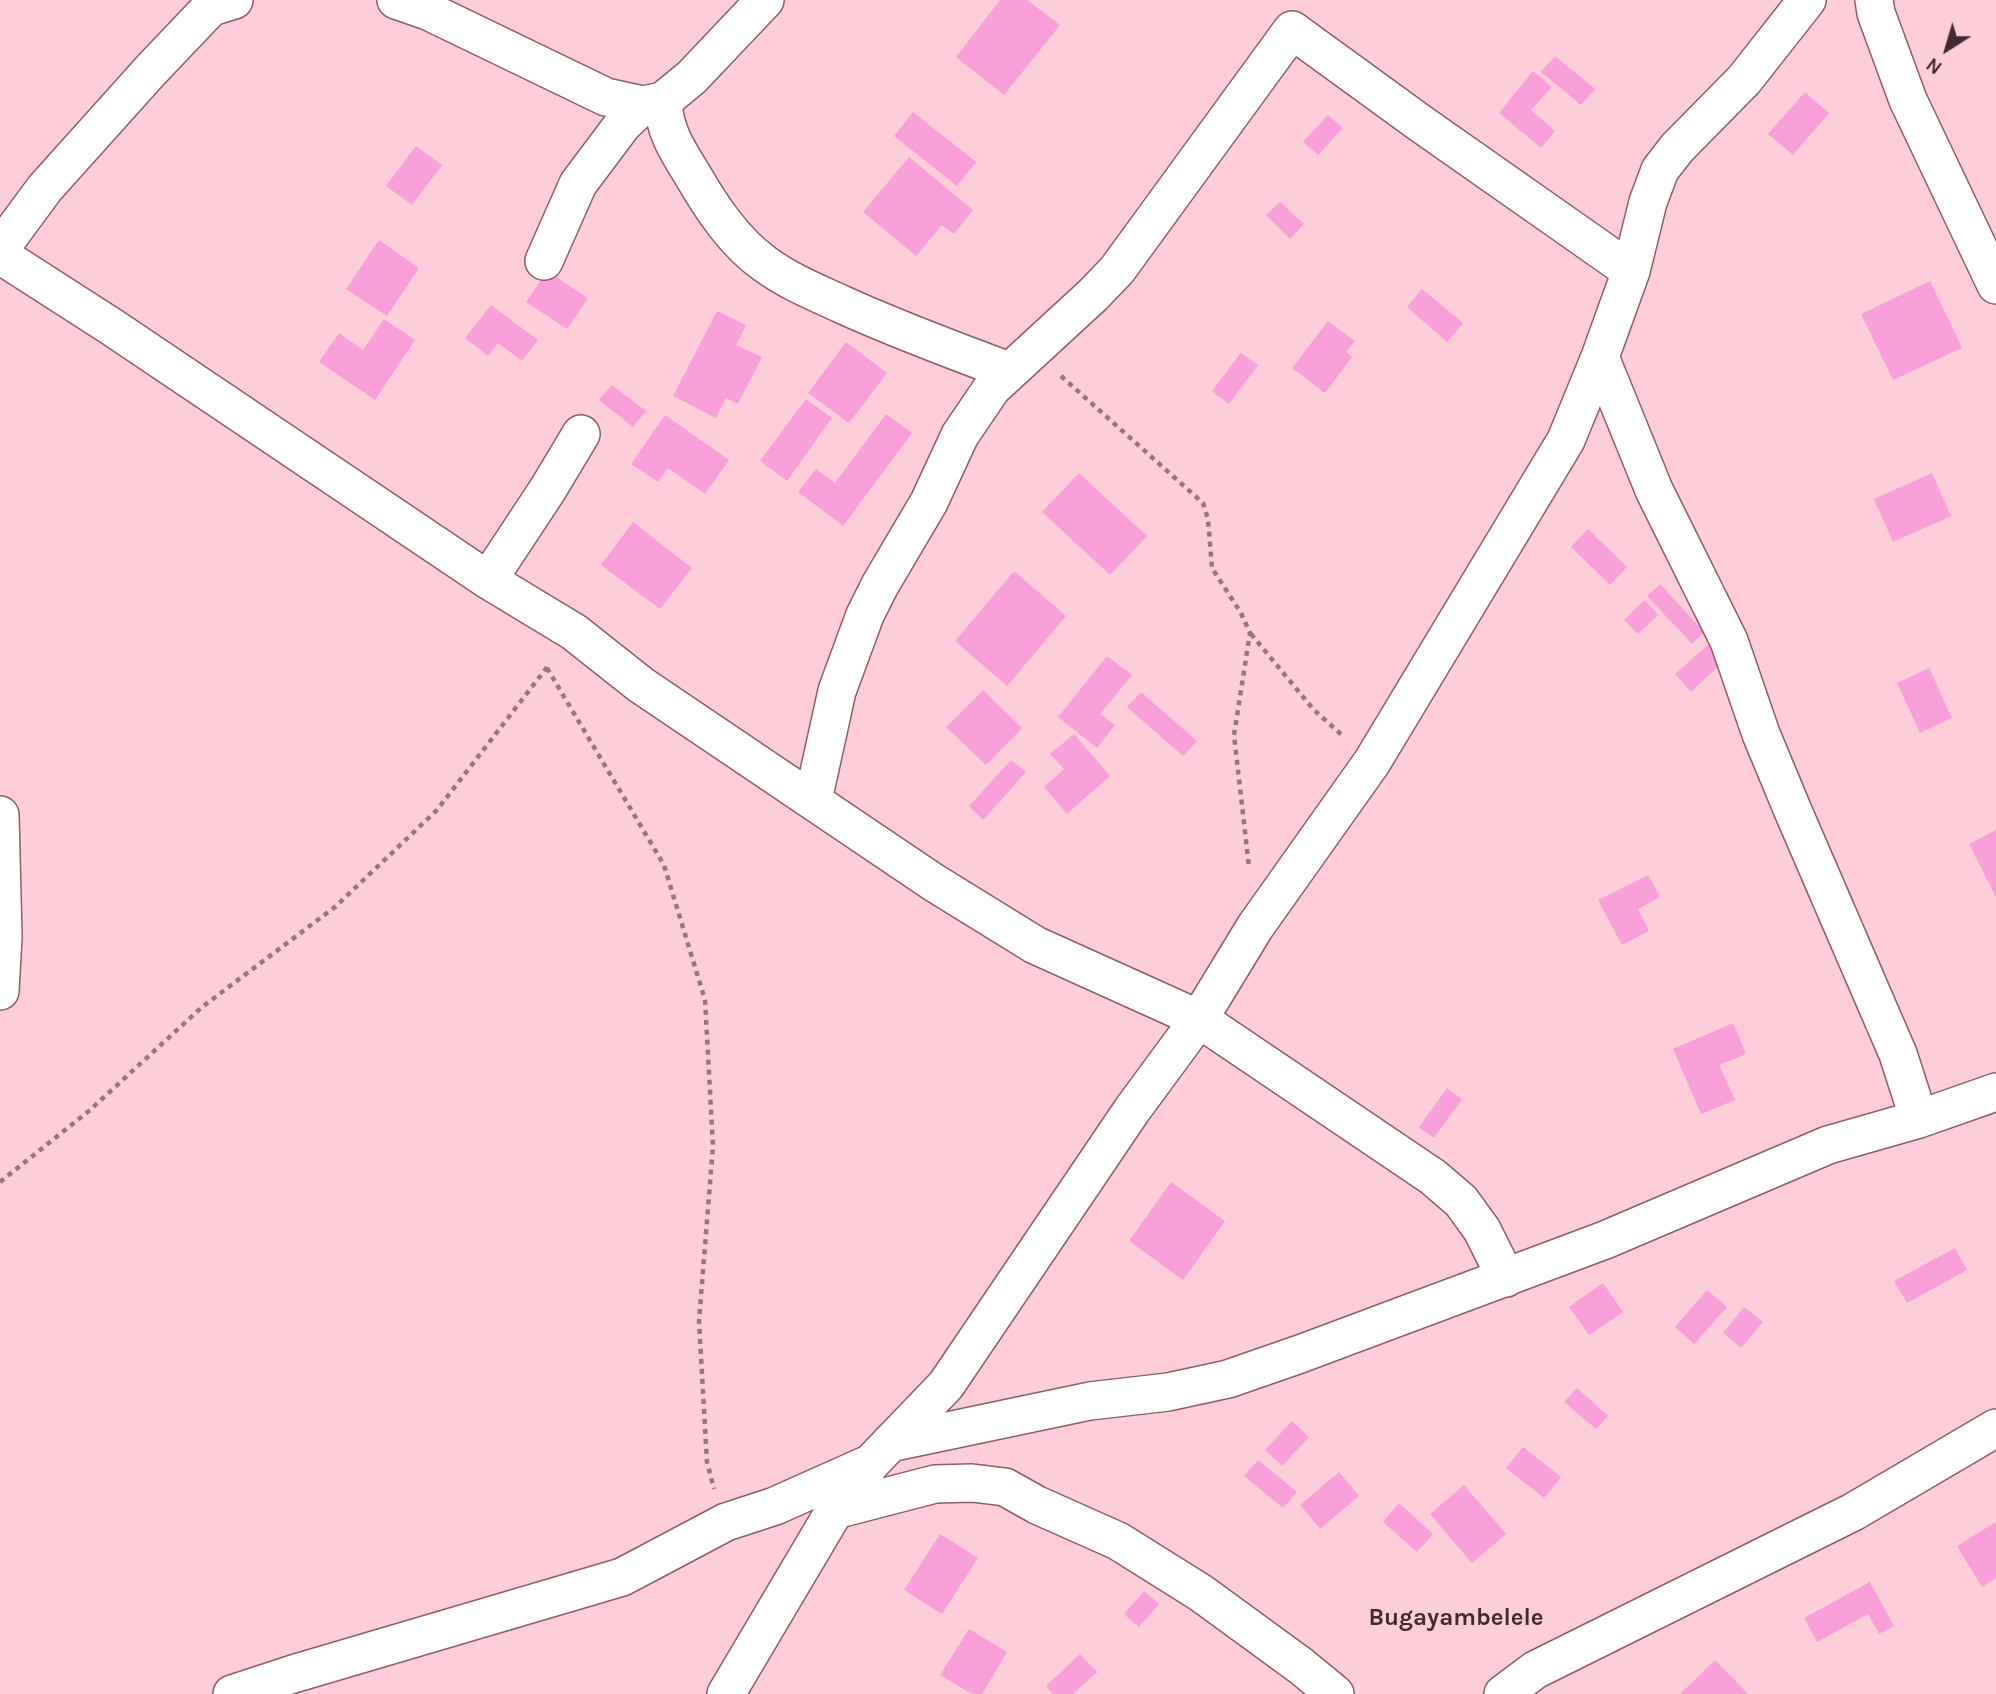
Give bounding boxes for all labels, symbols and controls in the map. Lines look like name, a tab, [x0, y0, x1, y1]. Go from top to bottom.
north arrow	[1912, 14, 1982, 84]
text: N	[1922, 53, 1946, 79]
district label: Bugayambelele	[1368, 1604, 1544, 1632]

